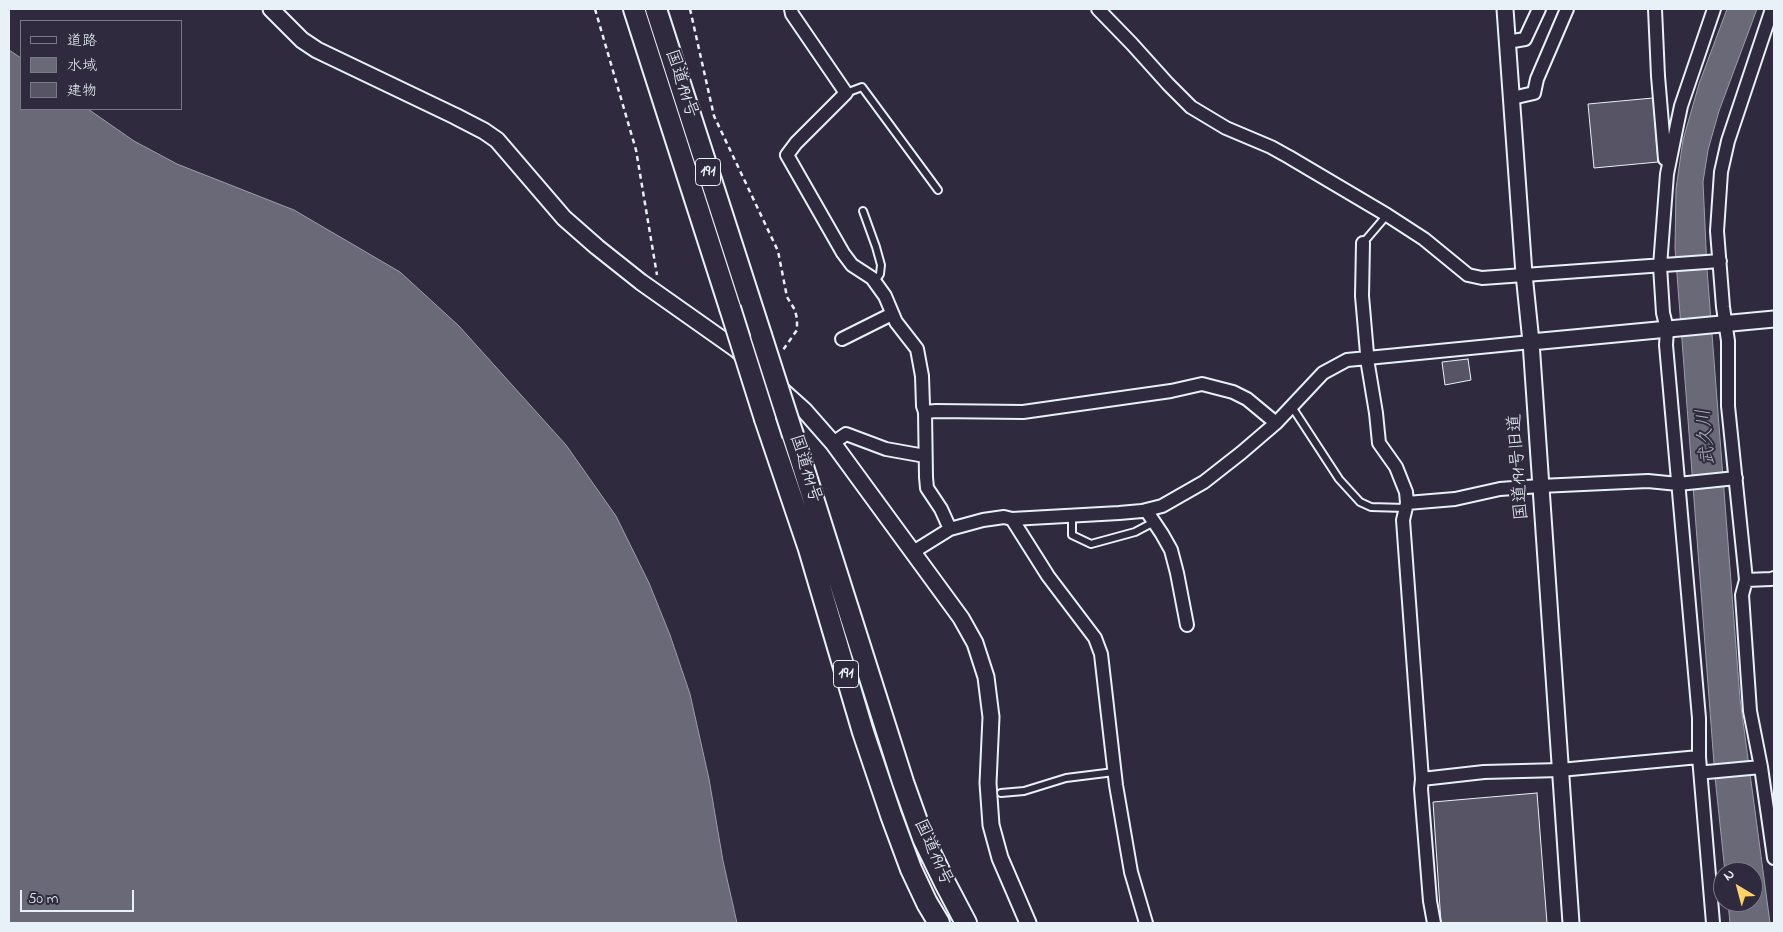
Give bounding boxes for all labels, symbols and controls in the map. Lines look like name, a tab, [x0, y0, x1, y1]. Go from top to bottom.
legend	[20, 20, 182, 110]
text: 道路	[67, 30, 97, 52]
street label: 国道191号	[659, 47, 701, 121]
text: 水域	[67, 55, 97, 77]
text: 建物	[67, 80, 97, 102]
road number: 191	[696, 158, 720, 186]
water label: 武久川	[1694, 408, 1722, 466]
street label: 国道191号旧道	[1505, 413, 1535, 521]
street label: 国道191号	[783, 432, 825, 506]
road number: 191	[834, 661, 858, 688]
street label: 国道191号	[908, 816, 956, 890]
north arrow	[1713, 862, 1763, 912]
text: N	[1719, 864, 1739, 887]
scale bar	[22, 880, 136, 912]
text: 50 m	[28, 888, 58, 910]

